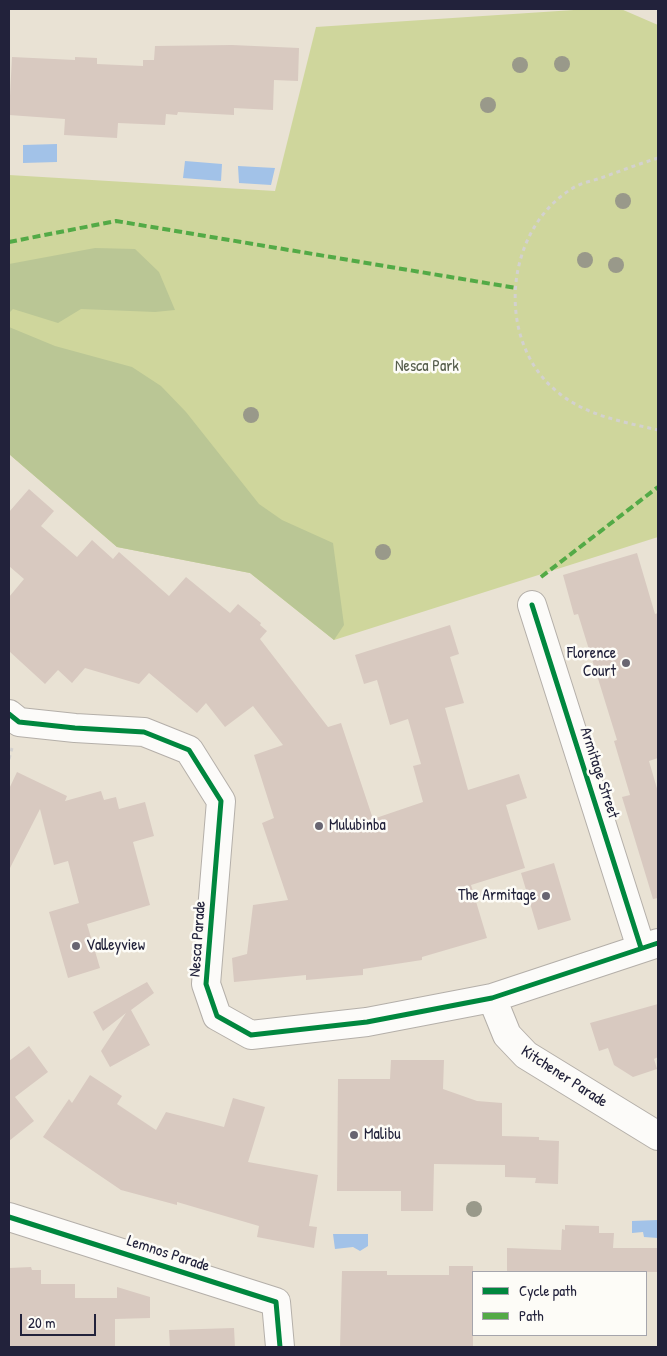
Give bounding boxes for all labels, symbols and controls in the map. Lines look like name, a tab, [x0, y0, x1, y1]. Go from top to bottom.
park label: Nesca Park	[395, 357, 459, 377]
place label: Florence Court	[567, 644, 616, 682]
marker: Florence Court	[620, 657, 632, 669]
street label: Armitage Street	[575, 725, 623, 821]
place label: Mulubinba	[329, 816, 386, 836]
marker: Mulubinba	[313, 820, 325, 832]
place label: The Armitage	[458, 886, 536, 906]
marker: The Armitage	[540, 890, 552, 902]
street label: Nesca Parade	[186, 900, 210, 978]
place label: Valleyview	[86, 936, 145, 956]
marker: Valleyview	[70, 940, 82, 952]
street label: Kitchener Parade	[517, 1042, 611, 1112]
place label: Malibu	[364, 1125, 401, 1145]
marker: Malibu	[348, 1129, 360, 1141]
street label: Lemnos Parade	[124, 1232, 212, 1276]
legend	[472, 1271, 647, 1336]
text: Cycle path	[519, 1280, 577, 1301]
scale bar	[22, 1304, 99, 1336]
text: Path	[519, 1305, 544, 1326]
text: 20 m	[28, 1312, 55, 1333]

